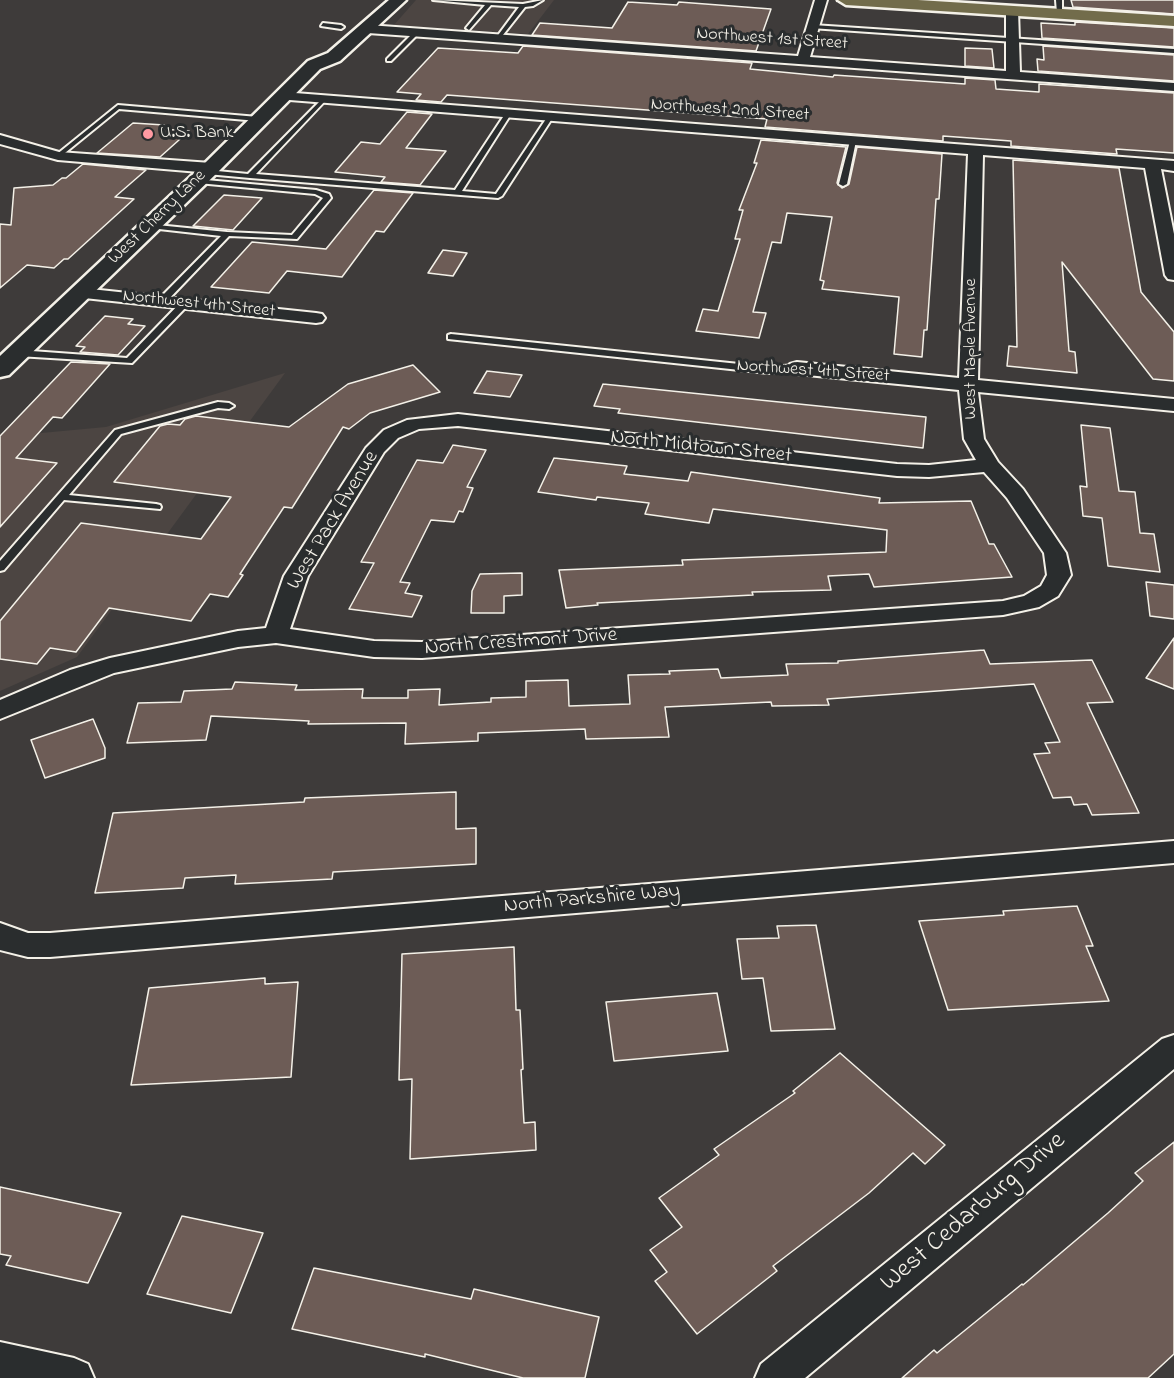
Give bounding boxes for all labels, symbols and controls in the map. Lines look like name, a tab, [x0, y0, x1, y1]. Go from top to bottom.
street label: Northwest 1st Street	[695, 24, 849, 56]
street label: Northwest 2nd Street	[650, 95, 810, 127]
place label: U.S. Bank	[160, 123, 233, 145]
marker: U.S. Bank	[141, 127, 155, 141]
street label: West Cherry Lane	[105, 166, 211, 270]
street label: West Maple Avenue	[961, 278, 983, 420]
street label: Northwest 4th Street	[122, 286, 276, 324]
street label: Northwest 4th Street	[736, 356, 890, 388]
street label: North Midtown Street	[609, 426, 793, 470]
street label: West Pack Avenue	[283, 447, 385, 595]
street label: North Crestmont Drive	[424, 624, 618, 662]
street label: North Parkshire Way	[503, 880, 681, 920]
street label: West Cedarburg Drive	[875, 1126, 1073, 1300]

